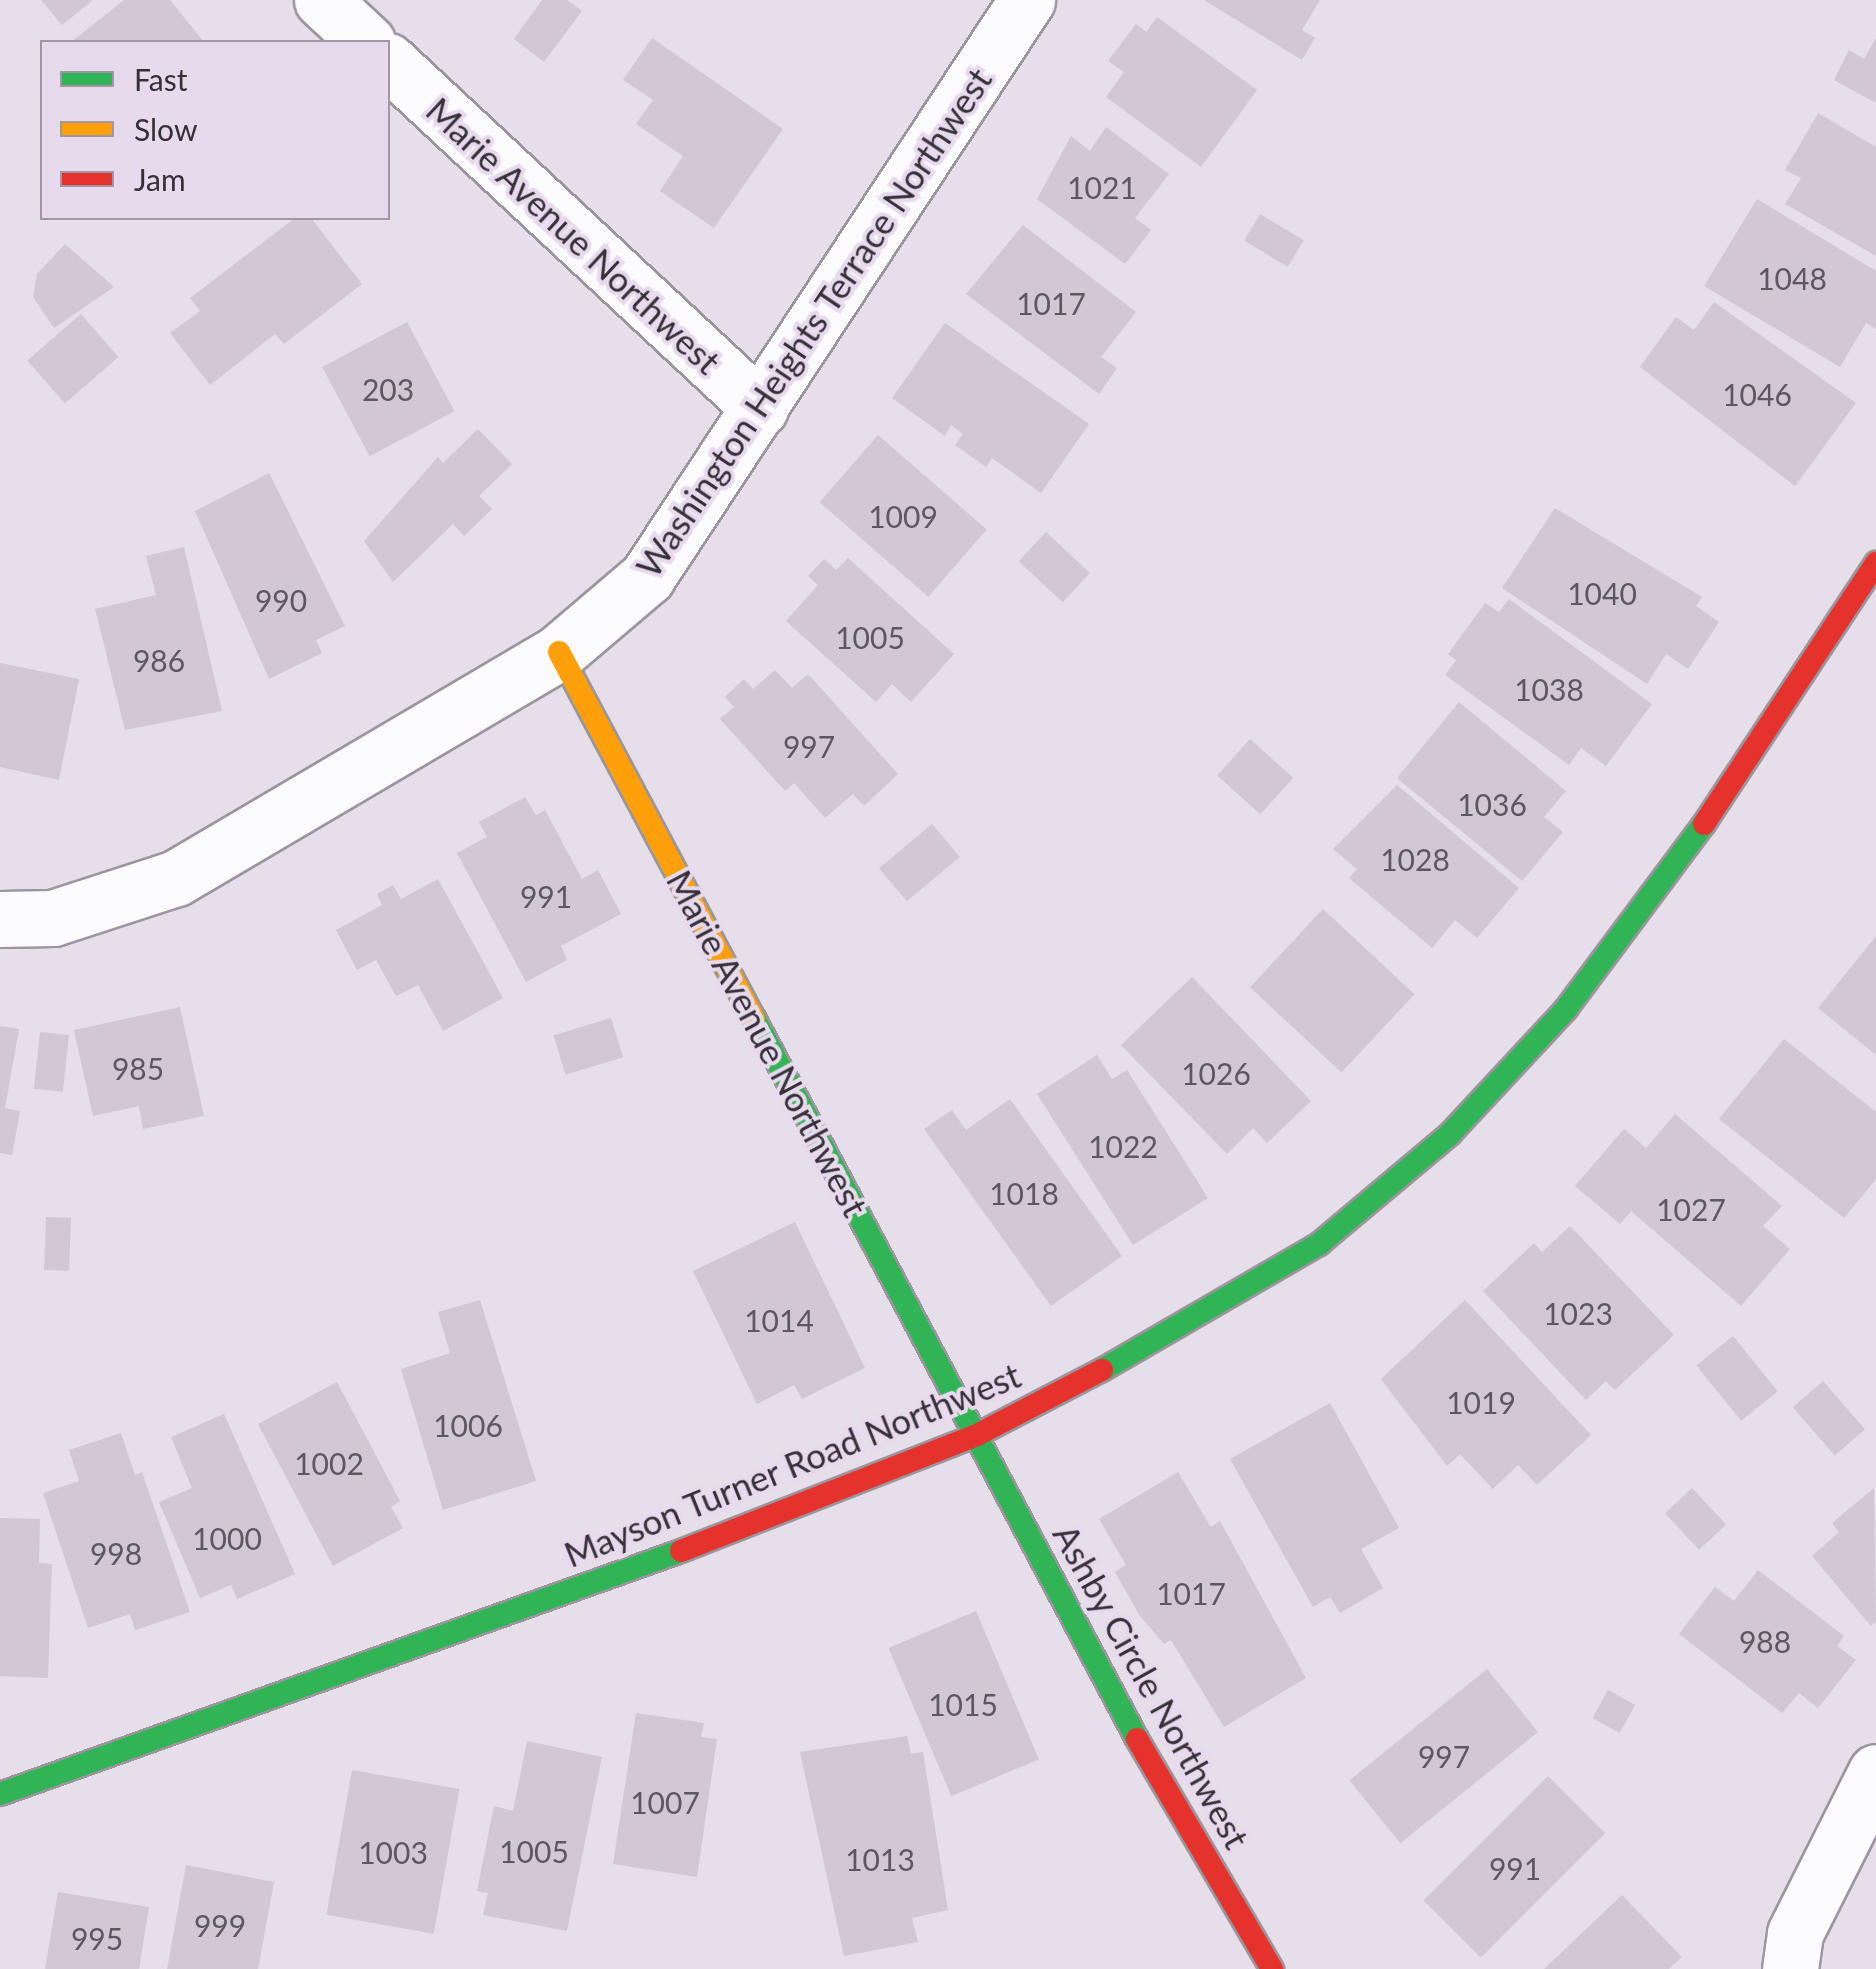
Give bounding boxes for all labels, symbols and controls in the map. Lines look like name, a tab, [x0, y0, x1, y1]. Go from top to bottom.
legend	[40, 40, 390, 220]
street label: Washington Heights Terrace Northwest	[626, 59, 1000, 585]
text: Fast	[134, 61, 188, 97]
street label: Marie Avenue Northwest	[418, 88, 730, 382]
text: Slow	[134, 111, 197, 147]
text: Jam	[134, 161, 186, 197]
house number: 1021	[1067, 169, 1137, 205]
house number: 1048	[1757, 260, 1827, 296]
house number: 1017	[1016, 285, 1086, 321]
house number: 203	[362, 371, 414, 407]
house number: 1046	[1722, 376, 1792, 412]
house number: 1009	[868, 498, 938, 534]
house number: 1040	[1567, 575, 1637, 611]
house number: 990	[255, 582, 307, 618]
house number: 1005	[835, 619, 905, 655]
house number: 986	[133, 642, 185, 678]
house number: 1038	[1514, 671, 1584, 707]
house number: 997	[783, 728, 835, 764]
house number: 1036	[1457, 786, 1527, 822]
house number: 1028	[1380, 841, 1450, 877]
street label: Marie Avenue Northwest	[659, 862, 877, 1224]
house number: 991	[520, 878, 572, 914]
house number: 985	[112, 1050, 164, 1086]
house number: 1026	[1181, 1055, 1251, 1091]
house number: 1022	[1088, 1128, 1158, 1164]
house number: 1018	[989, 1175, 1059, 1211]
house number: 1027	[1656, 1191, 1726, 1227]
house number: 1023	[1543, 1295, 1613, 1331]
house number: 1014	[744, 1302, 814, 1338]
street label: Mayson Turner Road Northwest	[557, 1353, 1027, 1575]
house number: 1019	[1446, 1384, 1516, 1420]
house number: 1006	[433, 1407, 503, 1443]
house number: 1002	[294, 1445, 364, 1481]
street label: Ashby Circle Northwest	[1045, 1516, 1259, 1856]
house number: 1000	[192, 1520, 262, 1556]
house number: 998	[90, 1535, 142, 1571]
house number: 1017	[1156, 1575, 1226, 1611]
house number: 988	[1739, 1623, 1791, 1659]
house number: 1015	[928, 1686, 998, 1722]
house number: 997	[1418, 1738, 1470, 1774]
house number: 1007	[630, 1784, 700, 1820]
house number: 1005	[499, 1833, 569, 1869]
house number: 1003	[358, 1834, 428, 1870]
house number: 1013	[845, 1841, 915, 1877]
house number: 991	[1489, 1850, 1541, 1886]
house number: 999	[194, 1907, 246, 1943]
house number: 995	[71, 1920, 123, 1956]

